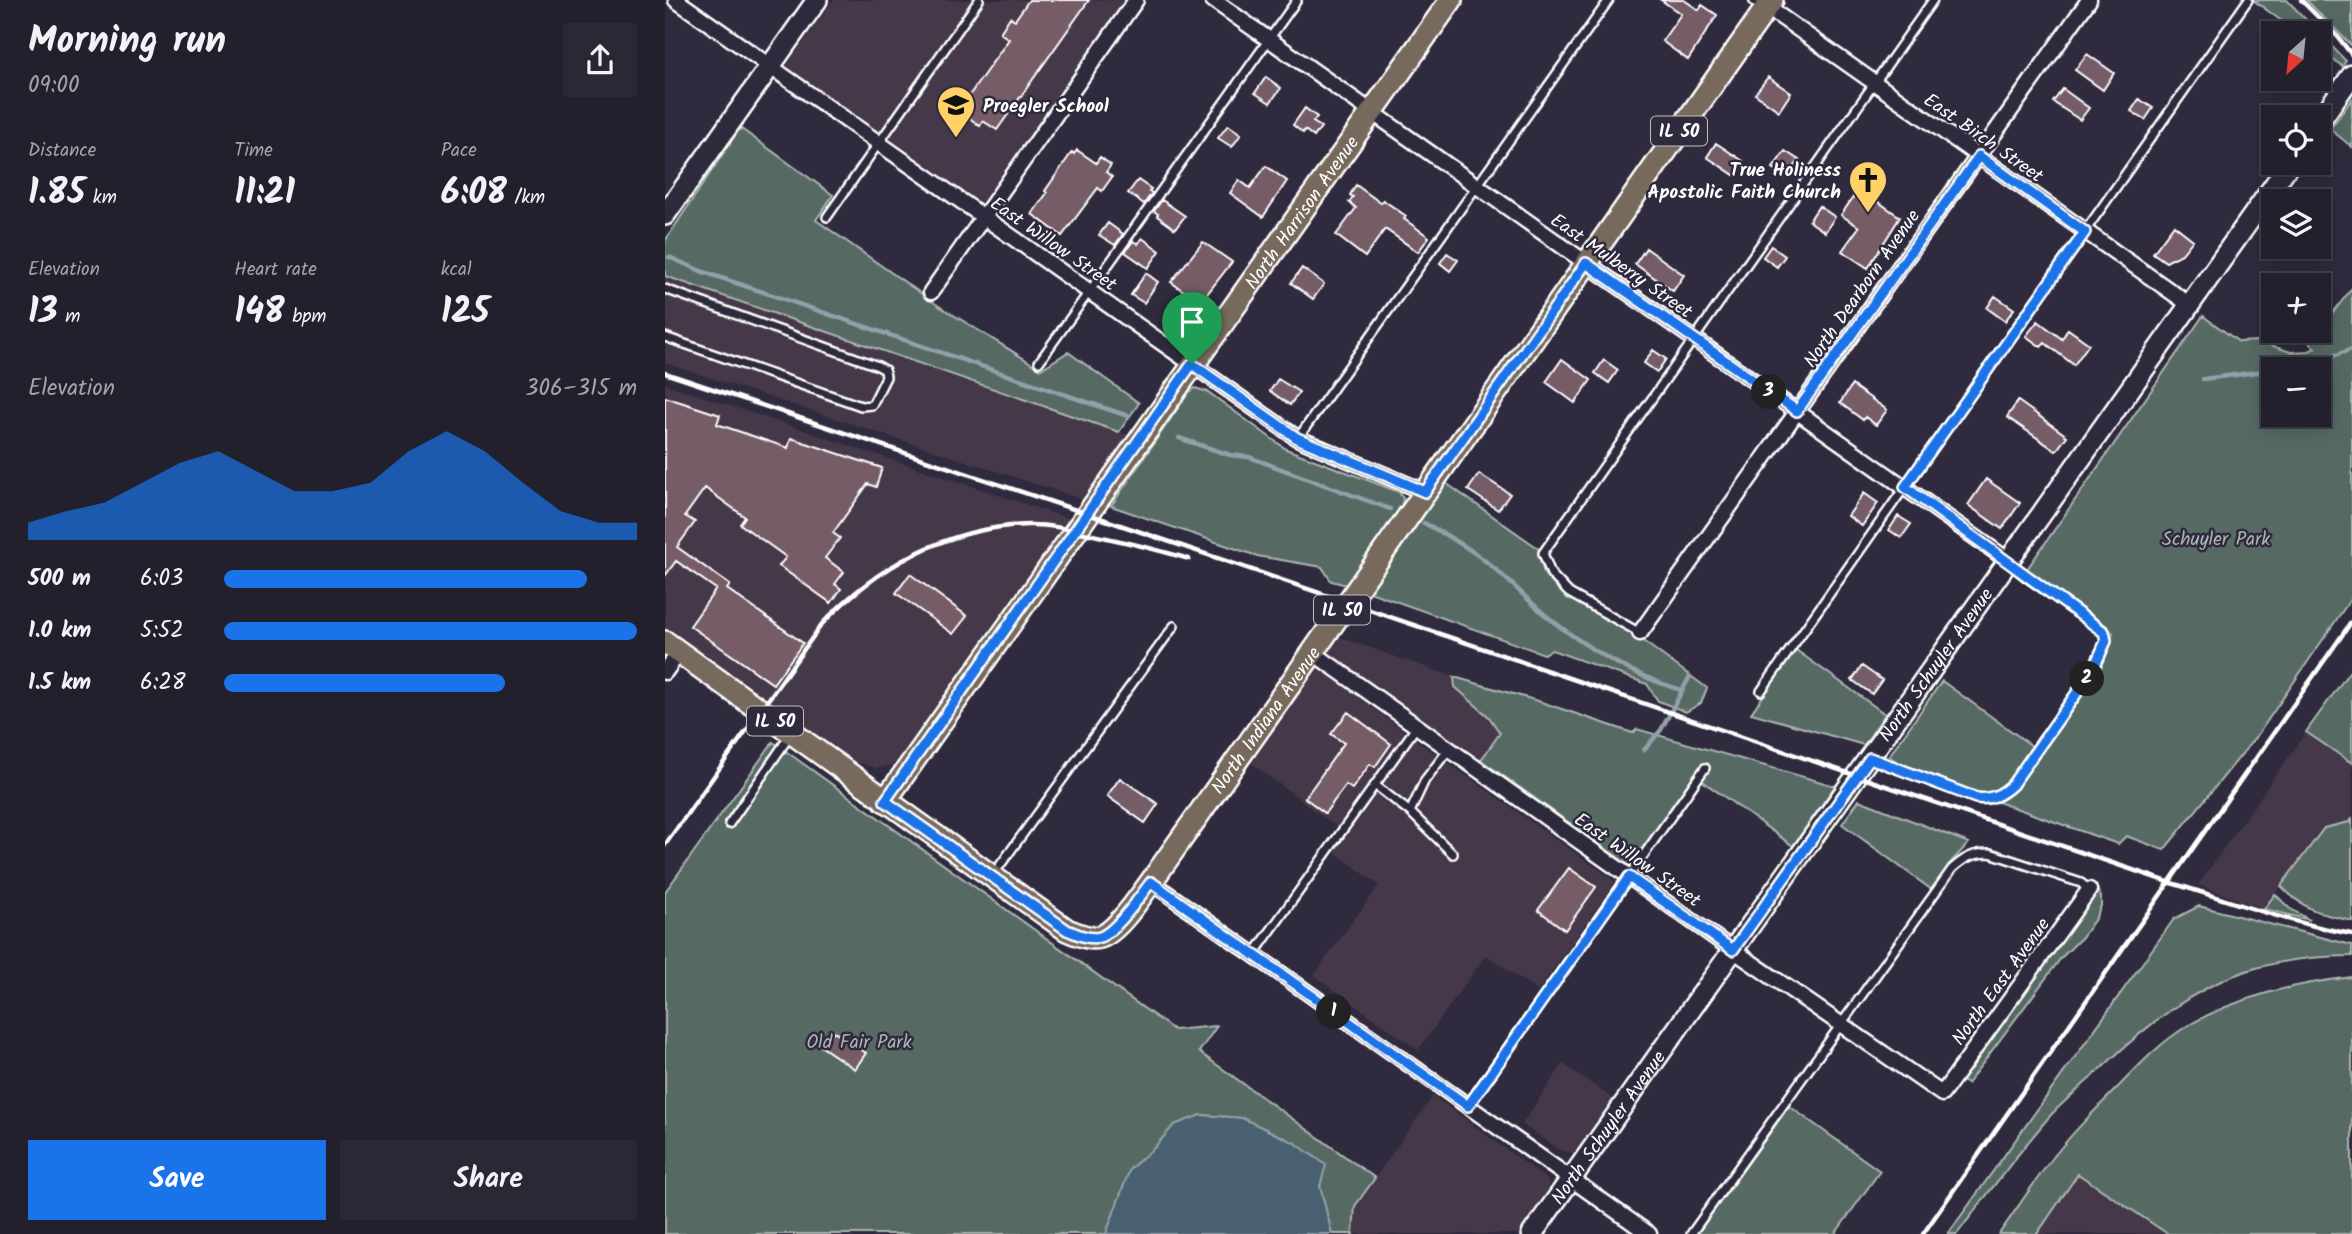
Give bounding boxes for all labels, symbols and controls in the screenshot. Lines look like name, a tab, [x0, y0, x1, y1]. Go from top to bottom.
text: Morning run	[28, 12, 226, 72]
north arrow	[2261, 21, 2331, 91]
map controls	[2261, 21, 2331, 427]
button: share	[563, 23, 637, 97]
text: 09:00	[28, 68, 79, 104]
school or university icon: Proegler School	[935, 84, 977, 139]
street label: East Birch Street	[1917, 86, 2050, 192]
place label: Proegler School	[983, 92, 1110, 122]
button: locate	[2261, 105, 2331, 175]
road number: IL 50	[1651, 116, 1707, 146]
street label: North Harrison Avenue	[1238, 130, 1368, 296]
text: Distance	[28, 136, 96, 166]
text: Time	[234, 136, 273, 166]
text: Pace	[441, 136, 477, 166]
place label: True Holiness Apostolic Faith Church	[1647, 156, 1841, 208]
church icon: True Holiness Apostolic Faith Church	[1847, 159, 1889, 214]
text: 1.85	[28, 166, 85, 222]
text: 11:21	[234, 166, 295, 222]
text: 6:08	[441, 166, 507, 222]
text: km	[85, 183, 117, 213]
text: /km	[507, 183, 545, 213]
button: layers	[2261, 189, 2331, 259]
street label: East Willow Street	[983, 190, 1123, 300]
street label: North Dearborn Avenue	[1797, 203, 1929, 375]
street label: East Mulberry Street	[1544, 206, 1699, 327]
text: Elevation	[28, 255, 100, 285]
text: Heart rate	[234, 255, 317, 285]
text: kcal	[441, 255, 472, 285]
button: +	[2261, 273, 2331, 343]
text: 13	[28, 285, 58, 341]
text: 148	[234, 285, 285, 341]
text: 125	[441, 285, 489, 341]
pin	[1162, 292, 1222, 364]
text: m	[58, 302, 80, 332]
text: bpm	[285, 302, 326, 332]
icon: arrive	[1173, 303, 1211, 341]
button: −	[2261, 357, 2331, 427]
text: Elevation	[28, 371, 115, 407]
text: 306–315 m	[525, 371, 637, 407]
pin: 3	[1751, 374, 1787, 410]
text: 3	[1763, 376, 1774, 406]
park label: Schuyler Park	[2162, 525, 2270, 555]
text: 500 m	[28, 561, 91, 597]
text: 6:03	[140, 561, 183, 597]
street label: North Schuyler Avenue	[1872, 582, 2002, 749]
road number: IL 50	[1314, 596, 1370, 624]
text: 1.0 km	[28, 613, 91, 649]
text: 5:52	[140, 613, 184, 649]
street label: North Indiana Avenue	[1204, 641, 1330, 801]
pin: 2	[2069, 662, 2105, 696]
text: 2	[2081, 663, 2092, 693]
text: 1.5 km	[28, 665, 91, 701]
text: 6:28	[140, 665, 186, 701]
road number: IL 50	[747, 706, 803, 736]
street label: East Willow Street	[1567, 806, 1707, 916]
street label: North East Avenue	[1945, 912, 2059, 1052]
pin: 1	[1317, 995, 1351, 1030]
text: 1	[1331, 996, 1336, 1026]
park label: Old Fair Park	[806, 1028, 912, 1058]
street label: North Schuyler Avenue	[1544, 1045, 1675, 1212]
button: Save	[28, 1140, 326, 1220]
button: Share	[340, 1140, 637, 1220]

